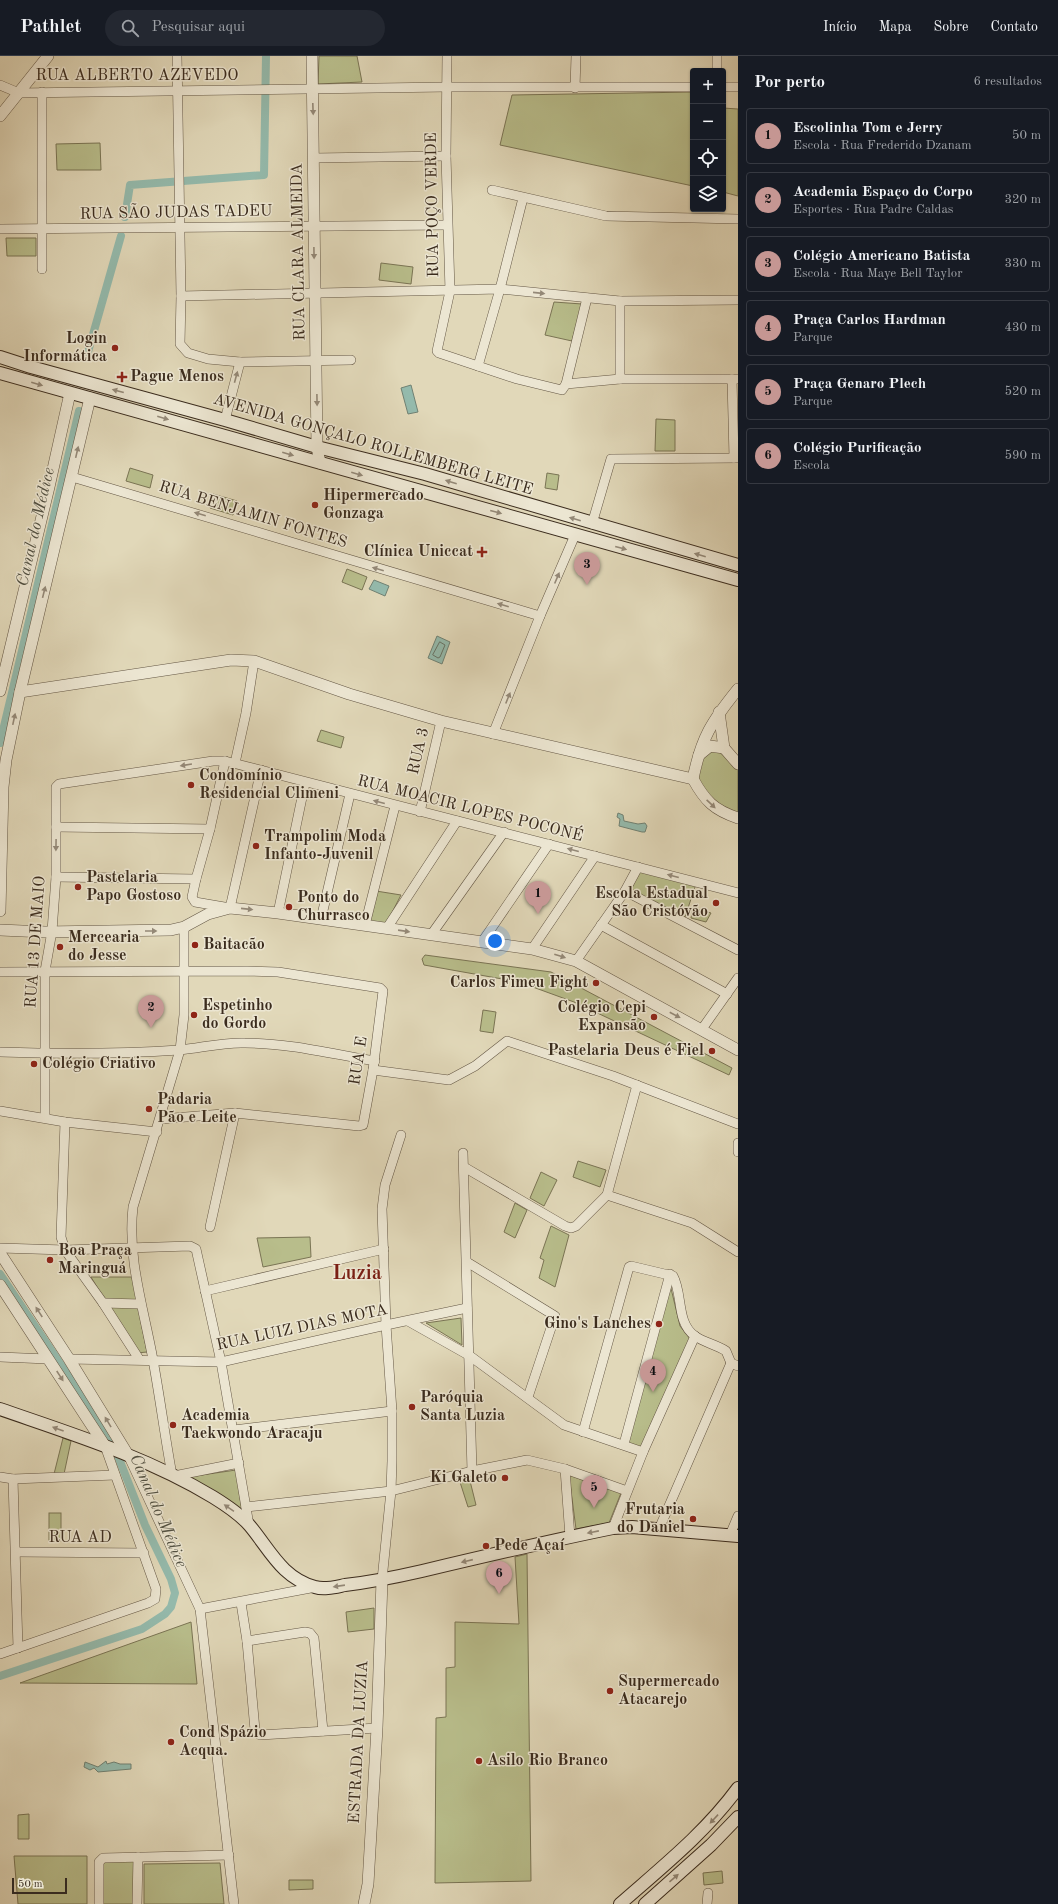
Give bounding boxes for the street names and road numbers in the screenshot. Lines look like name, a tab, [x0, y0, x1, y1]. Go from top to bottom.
street label: RUA ALBERTO AZEVEDO	[36, 68, 238, 84]
street label: RUA POÇO VERDE	[424, 132, 442, 278]
street label: RUA CLARA ALMEIDA	[289, 163, 309, 341]
street label: RUA SÃO JUDAS TADEU	[79, 199, 273, 223]
street label: AVENIDA GONÇALO ROLLEMBERG LEITE	[211, 392, 535, 498]
street label: RUA BENJAMIN FONTES	[157, 479, 349, 551]
street label: RUA 3	[406, 726, 432, 776]
street label: RUA MOACIR LOPES POCONÉ	[355, 769, 586, 845]
street label: RUA 13 DE MAIO	[23, 875, 49, 1009]
street label: RUA E	[347, 1035, 371, 1087]
street label: RUA LUIZ DIAS MOTA	[215, 1302, 389, 1354]
street label: RUA AD	[48, 1530, 112, 1546]
street label: ESTRADA DA LUZIA	[347, 1660, 371, 1824]

